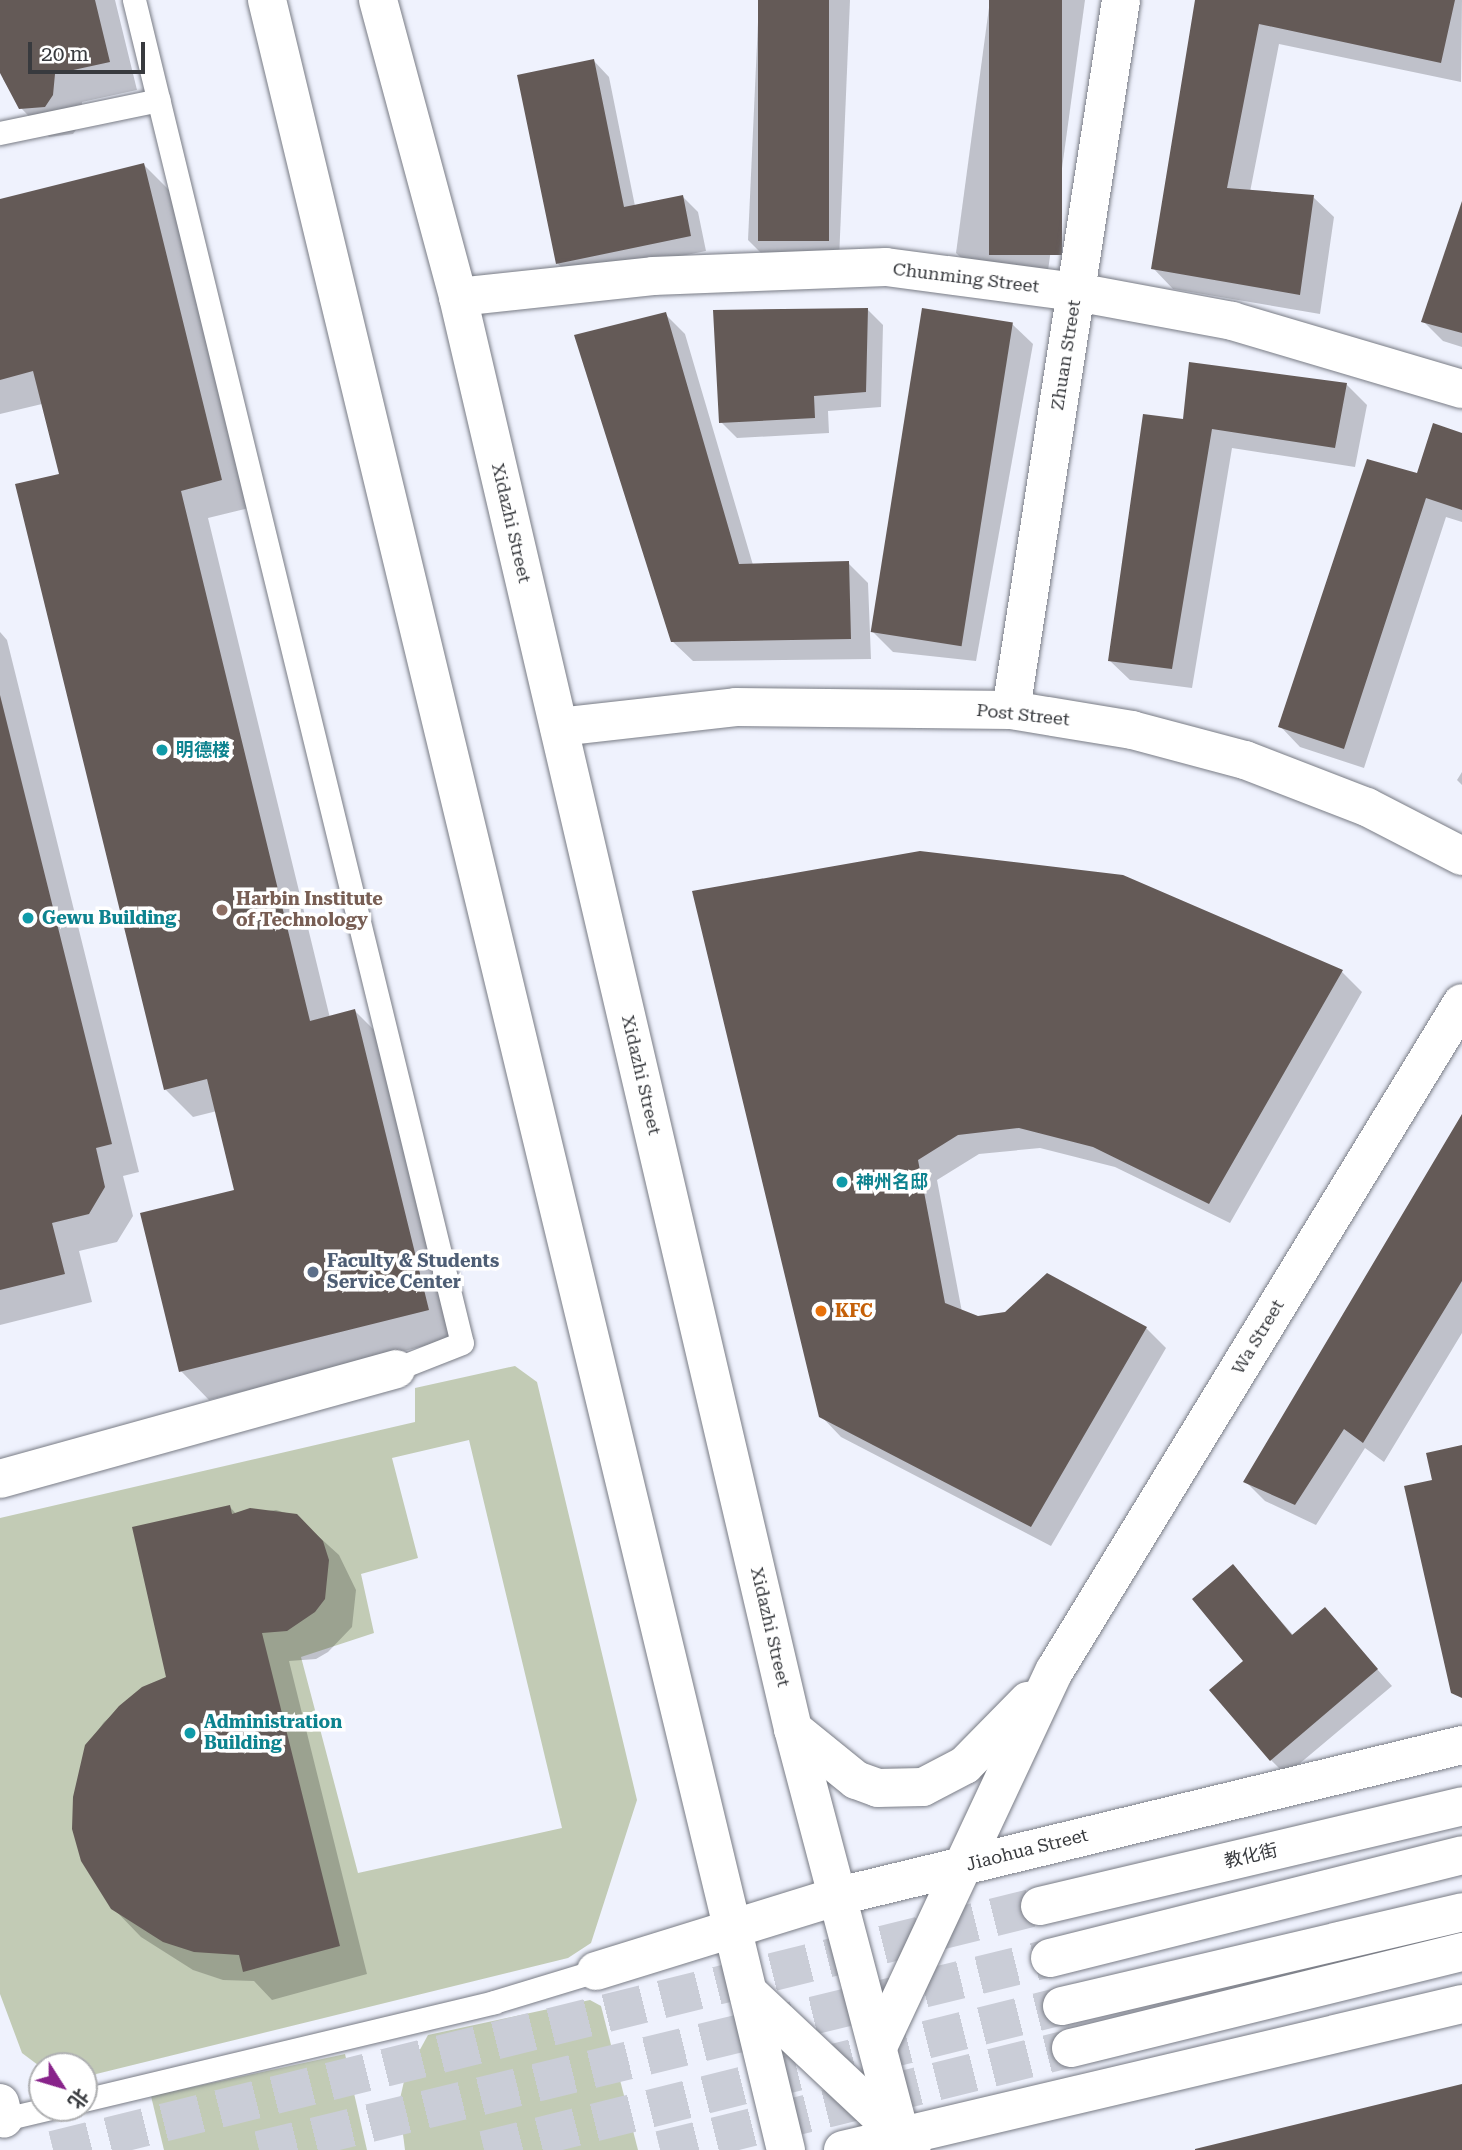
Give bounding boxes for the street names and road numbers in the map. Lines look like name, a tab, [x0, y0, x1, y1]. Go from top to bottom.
street label: Chunming Street	[892, 258, 1040, 298]
street label: Zhuan Street	[1047, 298, 1085, 412]
street label: Xidazhi Street	[487, 461, 535, 585]
street label: Post Street	[975, 699, 1071, 731]
street label: Xidazhi Street	[617, 1013, 665, 1137]
street label: Wa Street	[1227, 1296, 1289, 1378]
street label: Xidazhi Street	[746, 1565, 794, 1689]
street label: Jiaohua Street	[964, 1824, 1090, 1876]
street label: 教化街	[1222, 1839, 1280, 1873]

